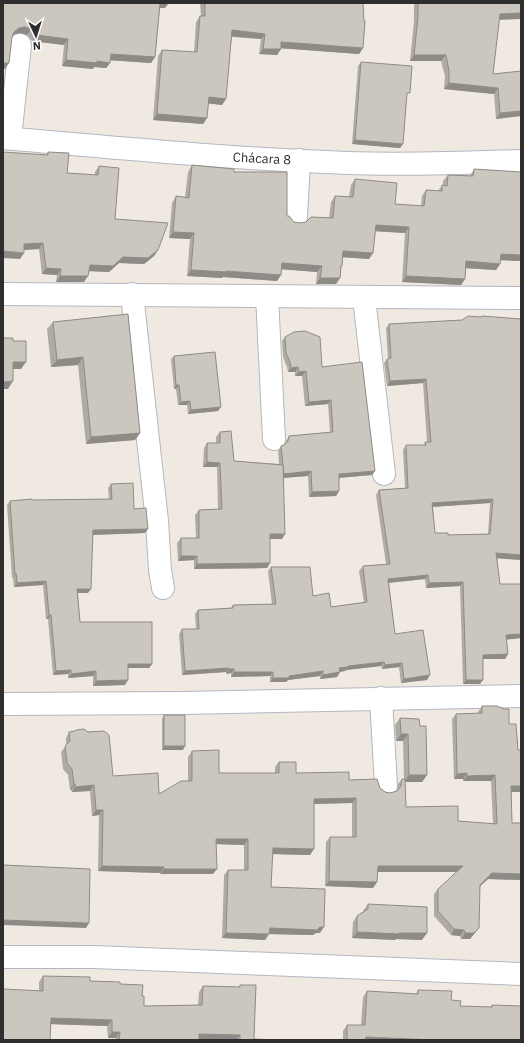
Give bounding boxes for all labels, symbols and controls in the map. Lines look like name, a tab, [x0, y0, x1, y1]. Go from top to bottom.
north arrow	[16, 16, 56, 56]
text: N	[32, 39, 41, 53]
street label: Chácara 8	[232, 148, 292, 169]

